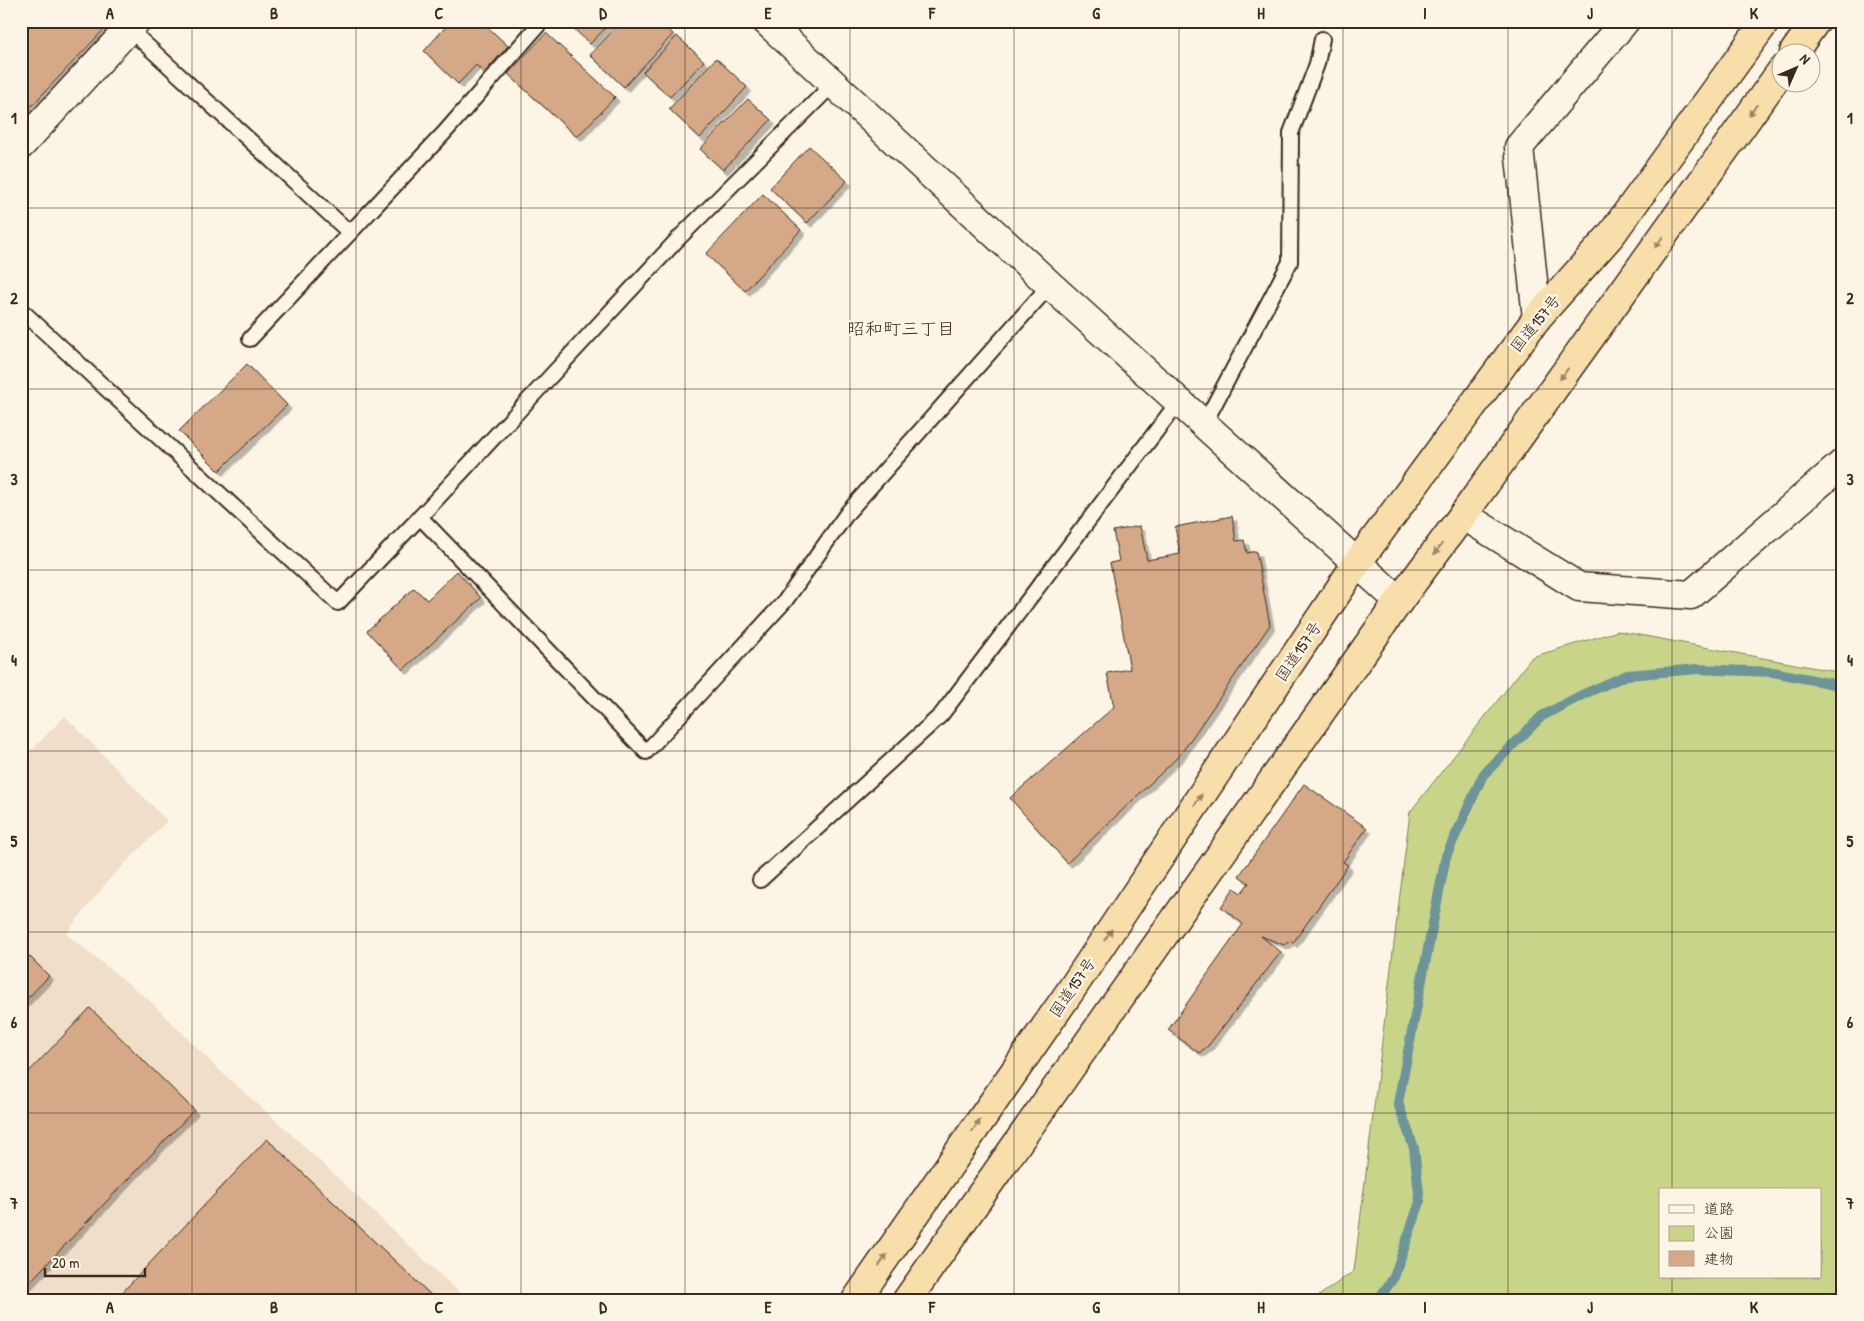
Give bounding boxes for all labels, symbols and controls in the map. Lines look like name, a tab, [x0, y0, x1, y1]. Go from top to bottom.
text: A	[106, 2, 114, 24]
text: B	[270, 2, 278, 24]
text: C	[435, 2, 444, 24]
text: D	[599, 2, 607, 24]
text: E	[764, 2, 772, 24]
text: F	[928, 2, 936, 24]
text: G	[1092, 2, 1100, 24]
text: H	[1257, 2, 1265, 24]
text: I	[1423, 2, 1427, 24]
text: J	[1587, 2, 1593, 24]
text: K	[1750, 2, 1759, 24]
north arrow	[1772, 42, 1822, 92]
text: N	[1796, 49, 1815, 68]
one-way arrow	[1748, 103, 1758, 117]
text: 1	[11, 107, 17, 129]
text: 1	[1847, 107, 1853, 129]
one-way arrow	[1654, 236, 1664, 249]
text: 2	[10, 287, 18, 309]
text: 2	[1846, 287, 1854, 309]
street label: 国道157号	[1505, 289, 1565, 357]
district label: 昭和町三丁目	[847, 316, 955, 341]
one-way arrow	[1560, 368, 1570, 381]
text: 3	[10, 468, 18, 490]
text: 3	[1846, 468, 1854, 490]
one-way arrow	[1433, 542, 1444, 555]
street label: 国道157号	[1270, 616, 1326, 686]
text: 4	[11, 649, 17, 671]
text: 4	[1847, 649, 1853, 671]
one-way arrow	[1193, 793, 1203, 806]
text: 5	[11, 830, 18, 852]
text: 5	[1847, 830, 1854, 852]
one-way arrow	[1103, 928, 1113, 941]
street label: 国道157号	[1044, 952, 1100, 1022]
text: 6	[11, 1011, 18, 1033]
text: 6	[1847, 1011, 1854, 1033]
one-way arrow	[971, 1119, 981, 1133]
legend	[1659, 1188, 1822, 1278]
text: 7	[9, 1192, 18, 1214]
text: 7	[1845, 1192, 1854, 1214]
text: 道路	[1704, 1198, 1734, 1219]
text: 公園	[1704, 1222, 1734, 1243]
scale bar	[45, 1246, 145, 1278]
text: 建物	[1704, 1248, 1734, 1269]
text: 20 m	[52, 1252, 79, 1273]
one-way arrow	[878, 1253, 888, 1267]
text: A	[106, 1296, 114, 1318]
text: B	[270, 1296, 278, 1318]
text: C	[435, 1296, 444, 1318]
text: D	[599, 1296, 607, 1318]
text: E	[764, 1296, 772, 1318]
text: F	[928, 1296, 936, 1318]
text: G	[1092, 1296, 1100, 1318]
text: H	[1257, 1296, 1265, 1318]
text: I	[1423, 1296, 1427, 1318]
text: J	[1587, 1296, 1593, 1318]
text: K	[1750, 1296, 1759, 1318]

